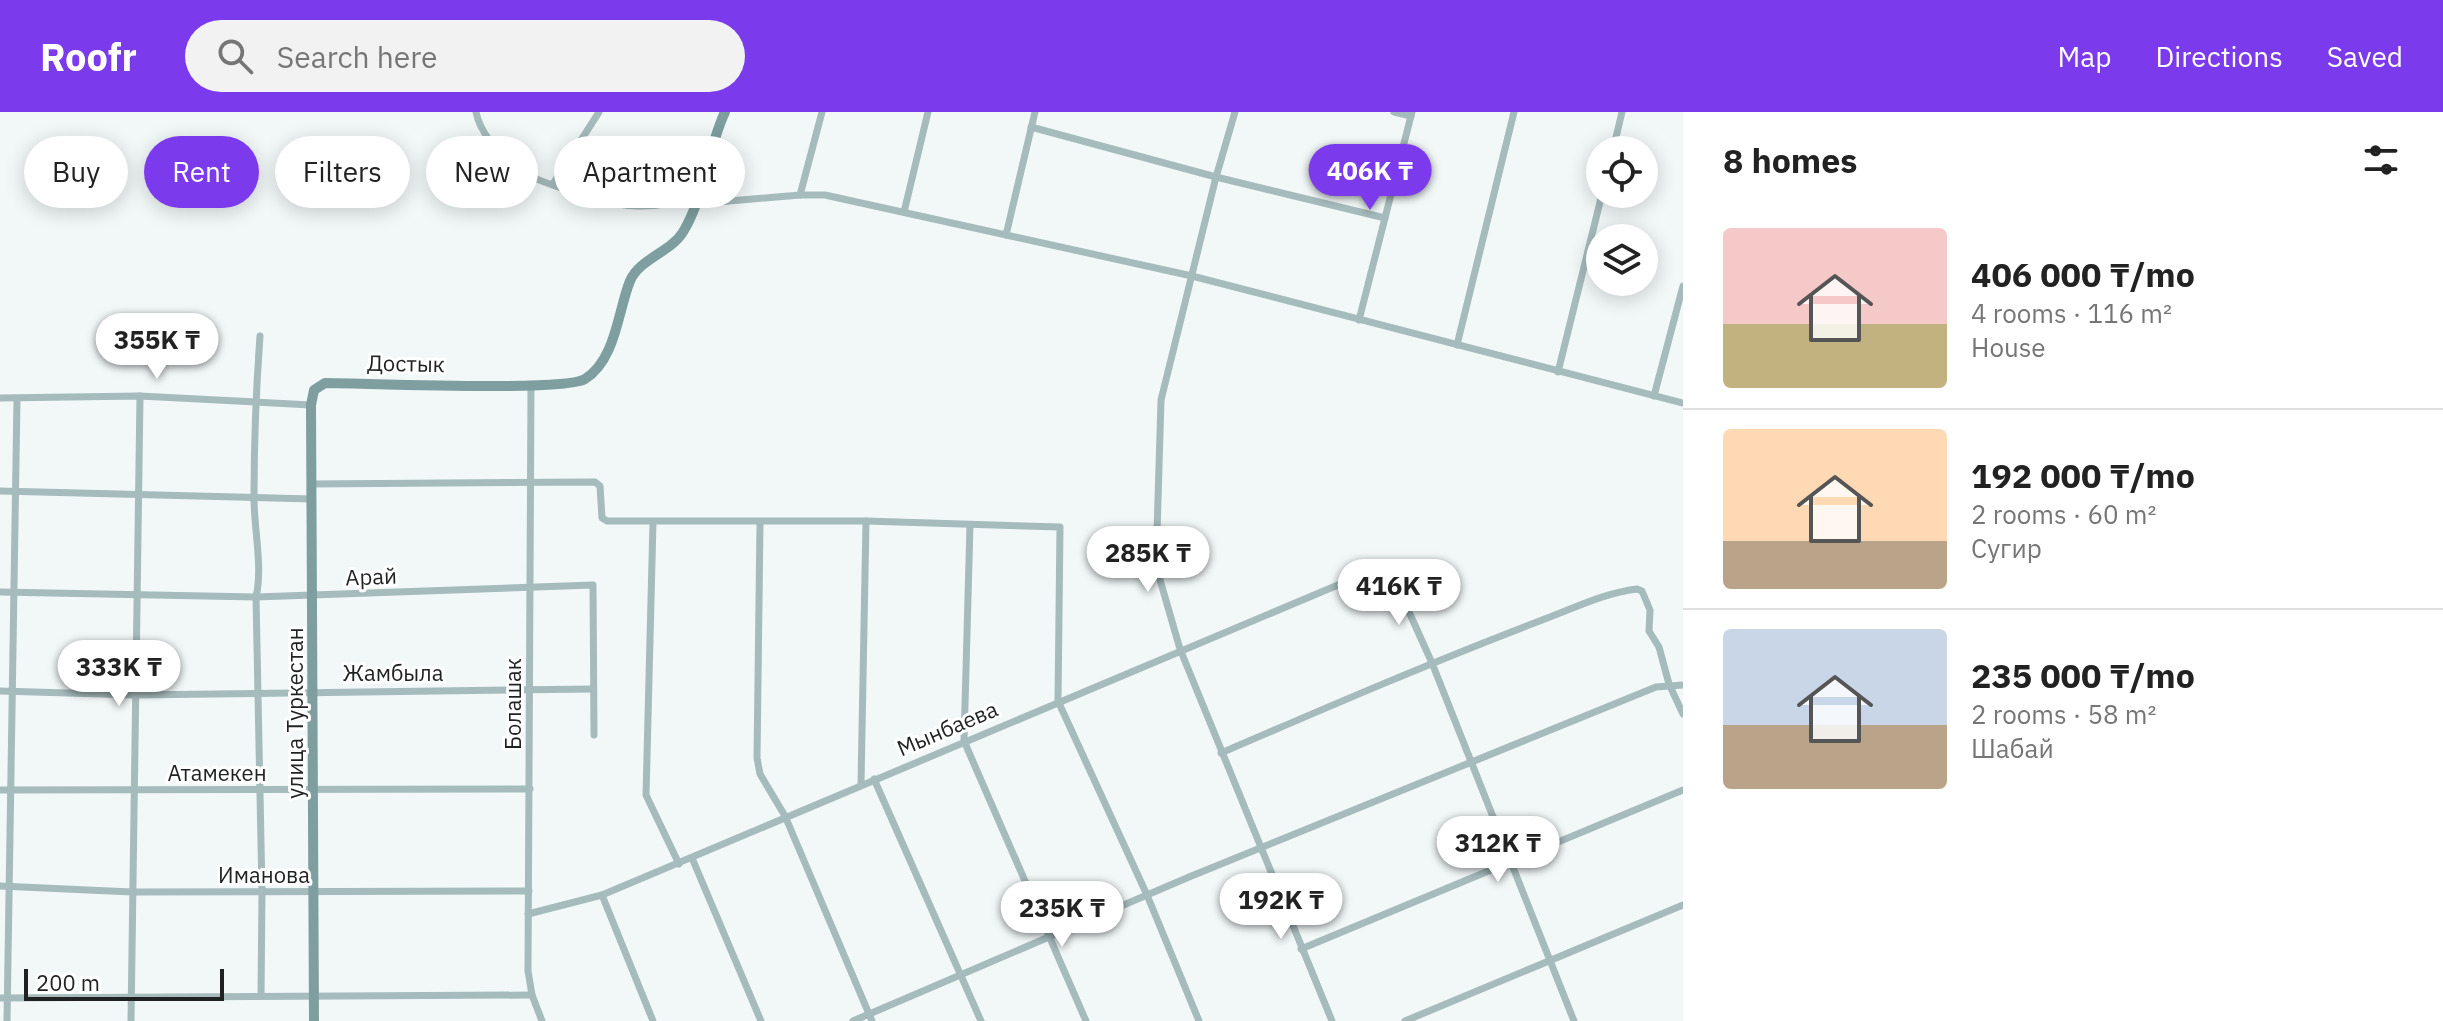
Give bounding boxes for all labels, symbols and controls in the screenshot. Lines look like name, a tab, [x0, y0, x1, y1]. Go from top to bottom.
search box	[185, 20, 745, 92]
text: Roofr	[40, 32, 137, 81]
icon: search	[213, 34, 257, 78]
text: Search here	[277, 37, 438, 76]
text: Map	[2057, 38, 2111, 75]
text: Directions	[2155, 38, 2283, 75]
text: Saved	[2327, 38, 2403, 75]
chip: Buy	[24, 136, 128, 208]
chip: Rent	[144, 136, 259, 208]
chip: Filters	[275, 136, 410, 208]
chip: New	[426, 136, 538, 208]
chip: Apartment	[554, 136, 745, 208]
map controls	[1586, 136, 1658, 296]
button: locate	[1586, 136, 1658, 208]
text: 8 homes	[1723, 138, 1858, 182]
icon: filters	[2359, 138, 2403, 182]
pin: 406K ₸	[1305, 144, 1435, 212]
text: 406K ₸	[1327, 153, 1413, 187]
button: layers	[1586, 224, 1658, 296]
text: 406 000 ₸/mo	[1971, 252, 2195, 296]
icon: home	[1787, 260, 1883, 356]
text: 4 rooms · 116 m²	[1971, 296, 2172, 330]
pin: 355K ₸	[92, 313, 222, 381]
text: 355K ₸	[114, 322, 200, 356]
text: House	[1971, 330, 2046, 364]
street label: Достык	[367, 348, 445, 378]
text: 192 000 ₸/mo	[1971, 453, 2195, 497]
icon: home	[1787, 461, 1883, 557]
text: 2 rooms · 60 m²	[1971, 497, 2156, 531]
pin: 285K ₸	[1083, 526, 1213, 594]
text: Сугир	[1971, 531, 2042, 565]
text: 285K ₸	[1105, 535, 1191, 569]
pin: 416K ₸	[1334, 559, 1464, 627]
street label: Арай	[345, 561, 397, 591]
text: 416K ₸	[1356, 568, 1442, 602]
street label: улица Туркестан	[280, 627, 309, 799]
pin: 333K ₸	[54, 640, 184, 708]
text: 333K ₸	[76, 649, 162, 683]
text: 235 000 ₸/mo	[1971, 653, 2195, 697]
street label: Жамбыла	[343, 658, 444, 687]
street label: Болашак	[498, 658, 527, 750]
icon: home	[1787, 661, 1883, 757]
street label: Мынбаева	[892, 694, 1002, 762]
text: 2 rooms · 58 m²	[1971, 697, 2156, 731]
text: Шабай	[1971, 731, 2054, 765]
street label: Атамекен	[167, 758, 267, 787]
pin: 312K ₸	[1433, 816, 1563, 884]
text: 312K ₸	[1455, 825, 1541, 859]
street label: Иманова	[218, 860, 310, 889]
pin: 192K ₸	[1216, 873, 1346, 941]
pin: 235K ₸	[997, 881, 1127, 949]
text: 192K ₸	[1238, 882, 1324, 916]
text: 235K ₸	[1019, 890, 1105, 924]
scale bar	[24, 965, 224, 1001]
text: 200 m	[36, 968, 100, 997]

